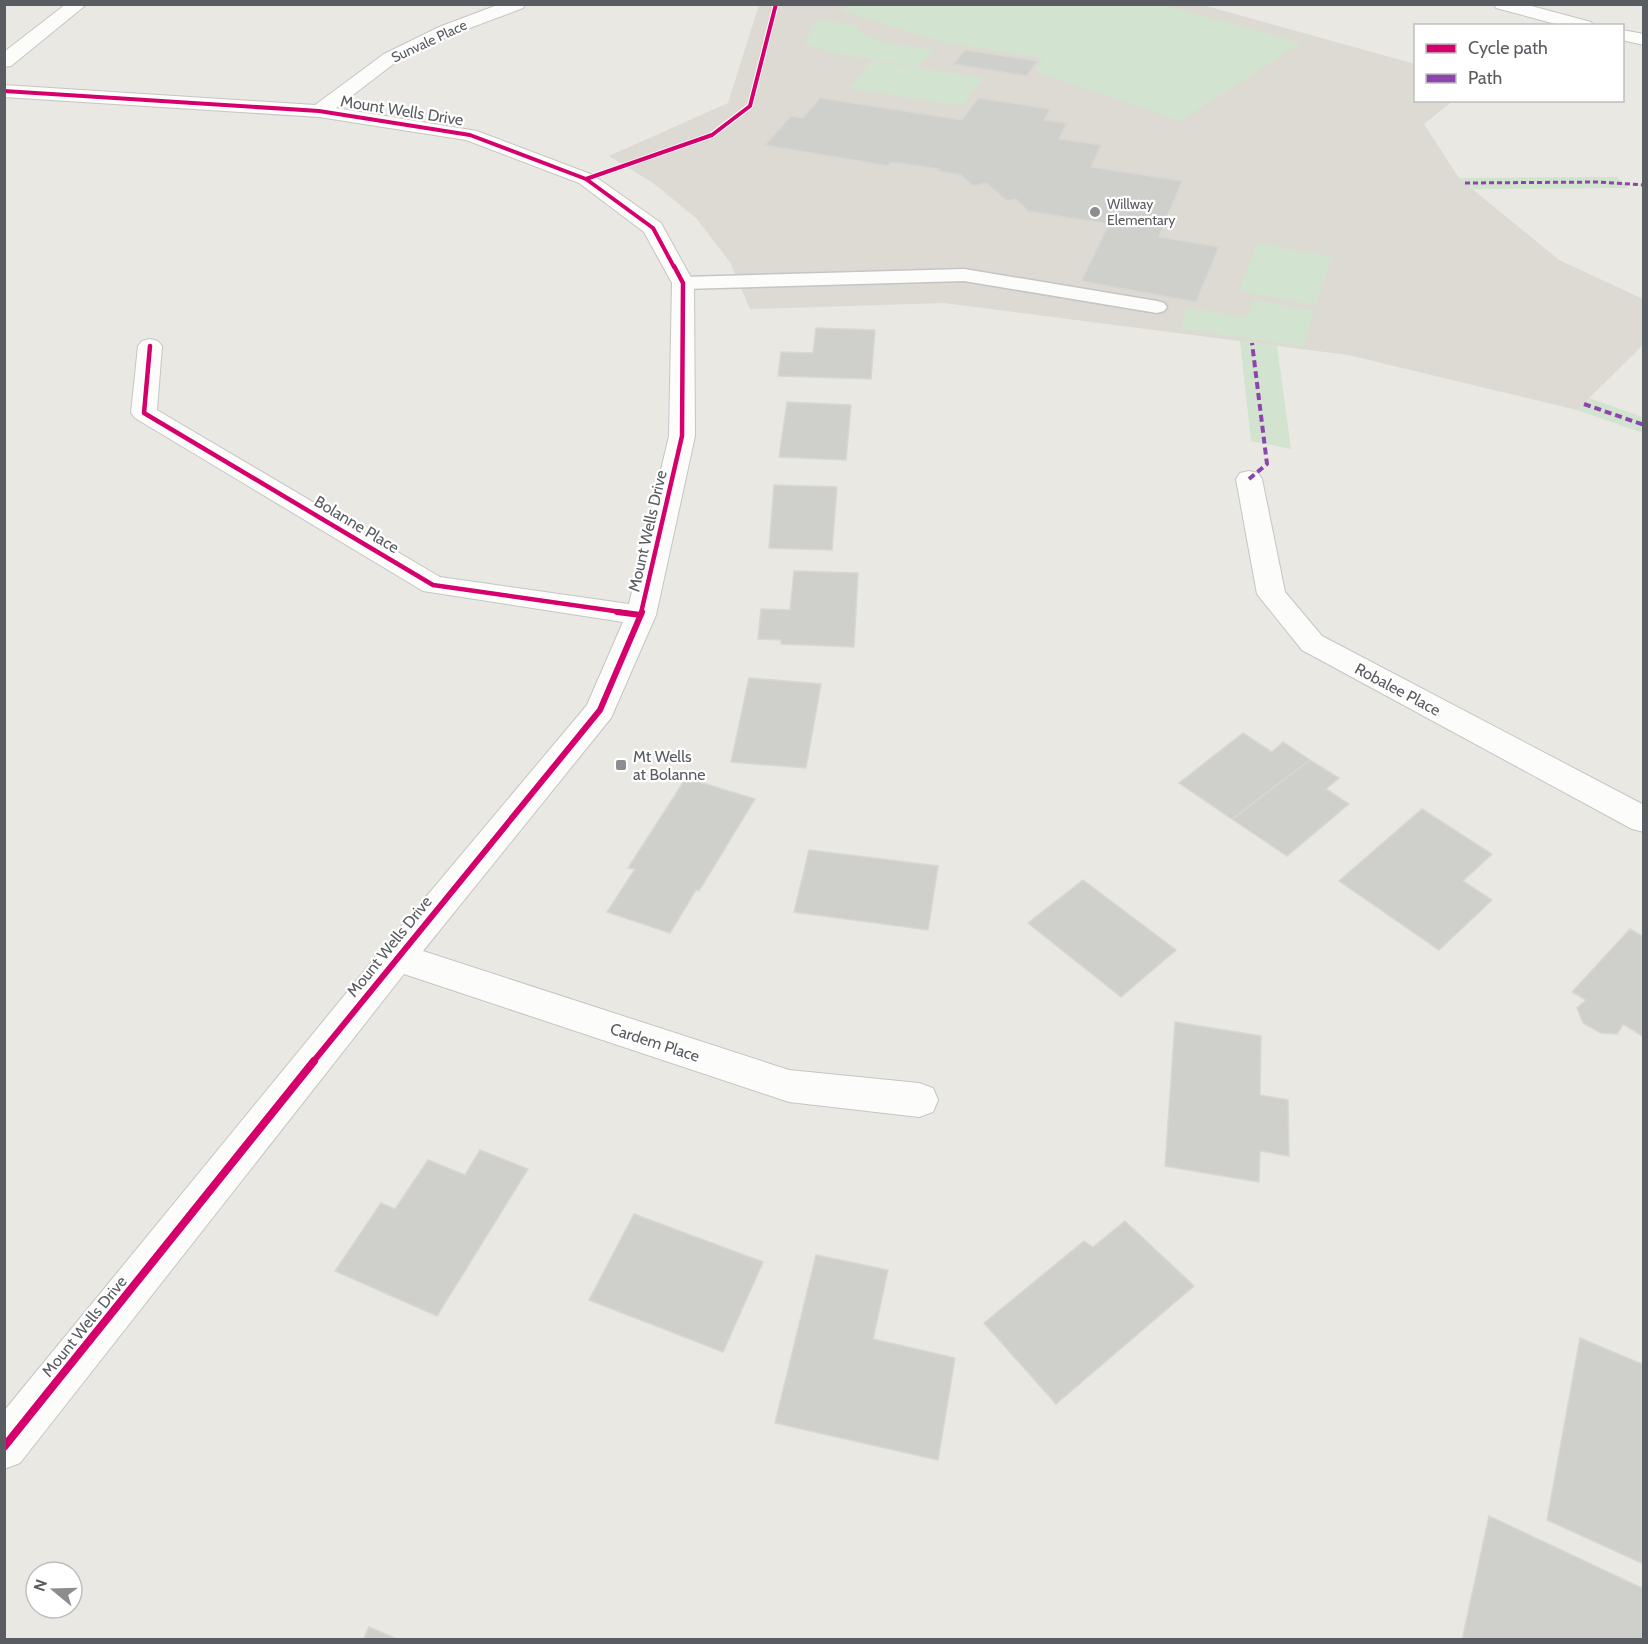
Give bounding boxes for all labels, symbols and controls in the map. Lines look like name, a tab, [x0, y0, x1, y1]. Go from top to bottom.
street label: Sunvale Place	[388, 16, 470, 66]
legend	[1414, 24, 1624, 102]
text: Cycle path	[1468, 37, 1548, 59]
text: Path	[1468, 67, 1502, 89]
street label: Mount Wells Drive	[339, 91, 465, 130]
place label: Willway Elementary	[1107, 195, 1175, 229]
marker: Willway Elementary	[1088, 205, 1102, 219]
street label: Mount Wells Drive	[624, 468, 671, 594]
street label: Bolanne Place	[311, 492, 403, 557]
street label: Robalee Place	[1352, 659, 1444, 720]
place label: Mt Wells at Bolanne	[633, 747, 705, 784]
marker: Mt Wells at Bolanne	[614, 758, 628, 772]
street label: Mount Wells Drive	[343, 892, 436, 1001]
street label: Cardem Place	[608, 1019, 702, 1066]
street label: Mount Wells Drive	[38, 1272, 131, 1381]
north arrow	[24, 1560, 84, 1620]
text: N	[29, 1577, 51, 1594]

